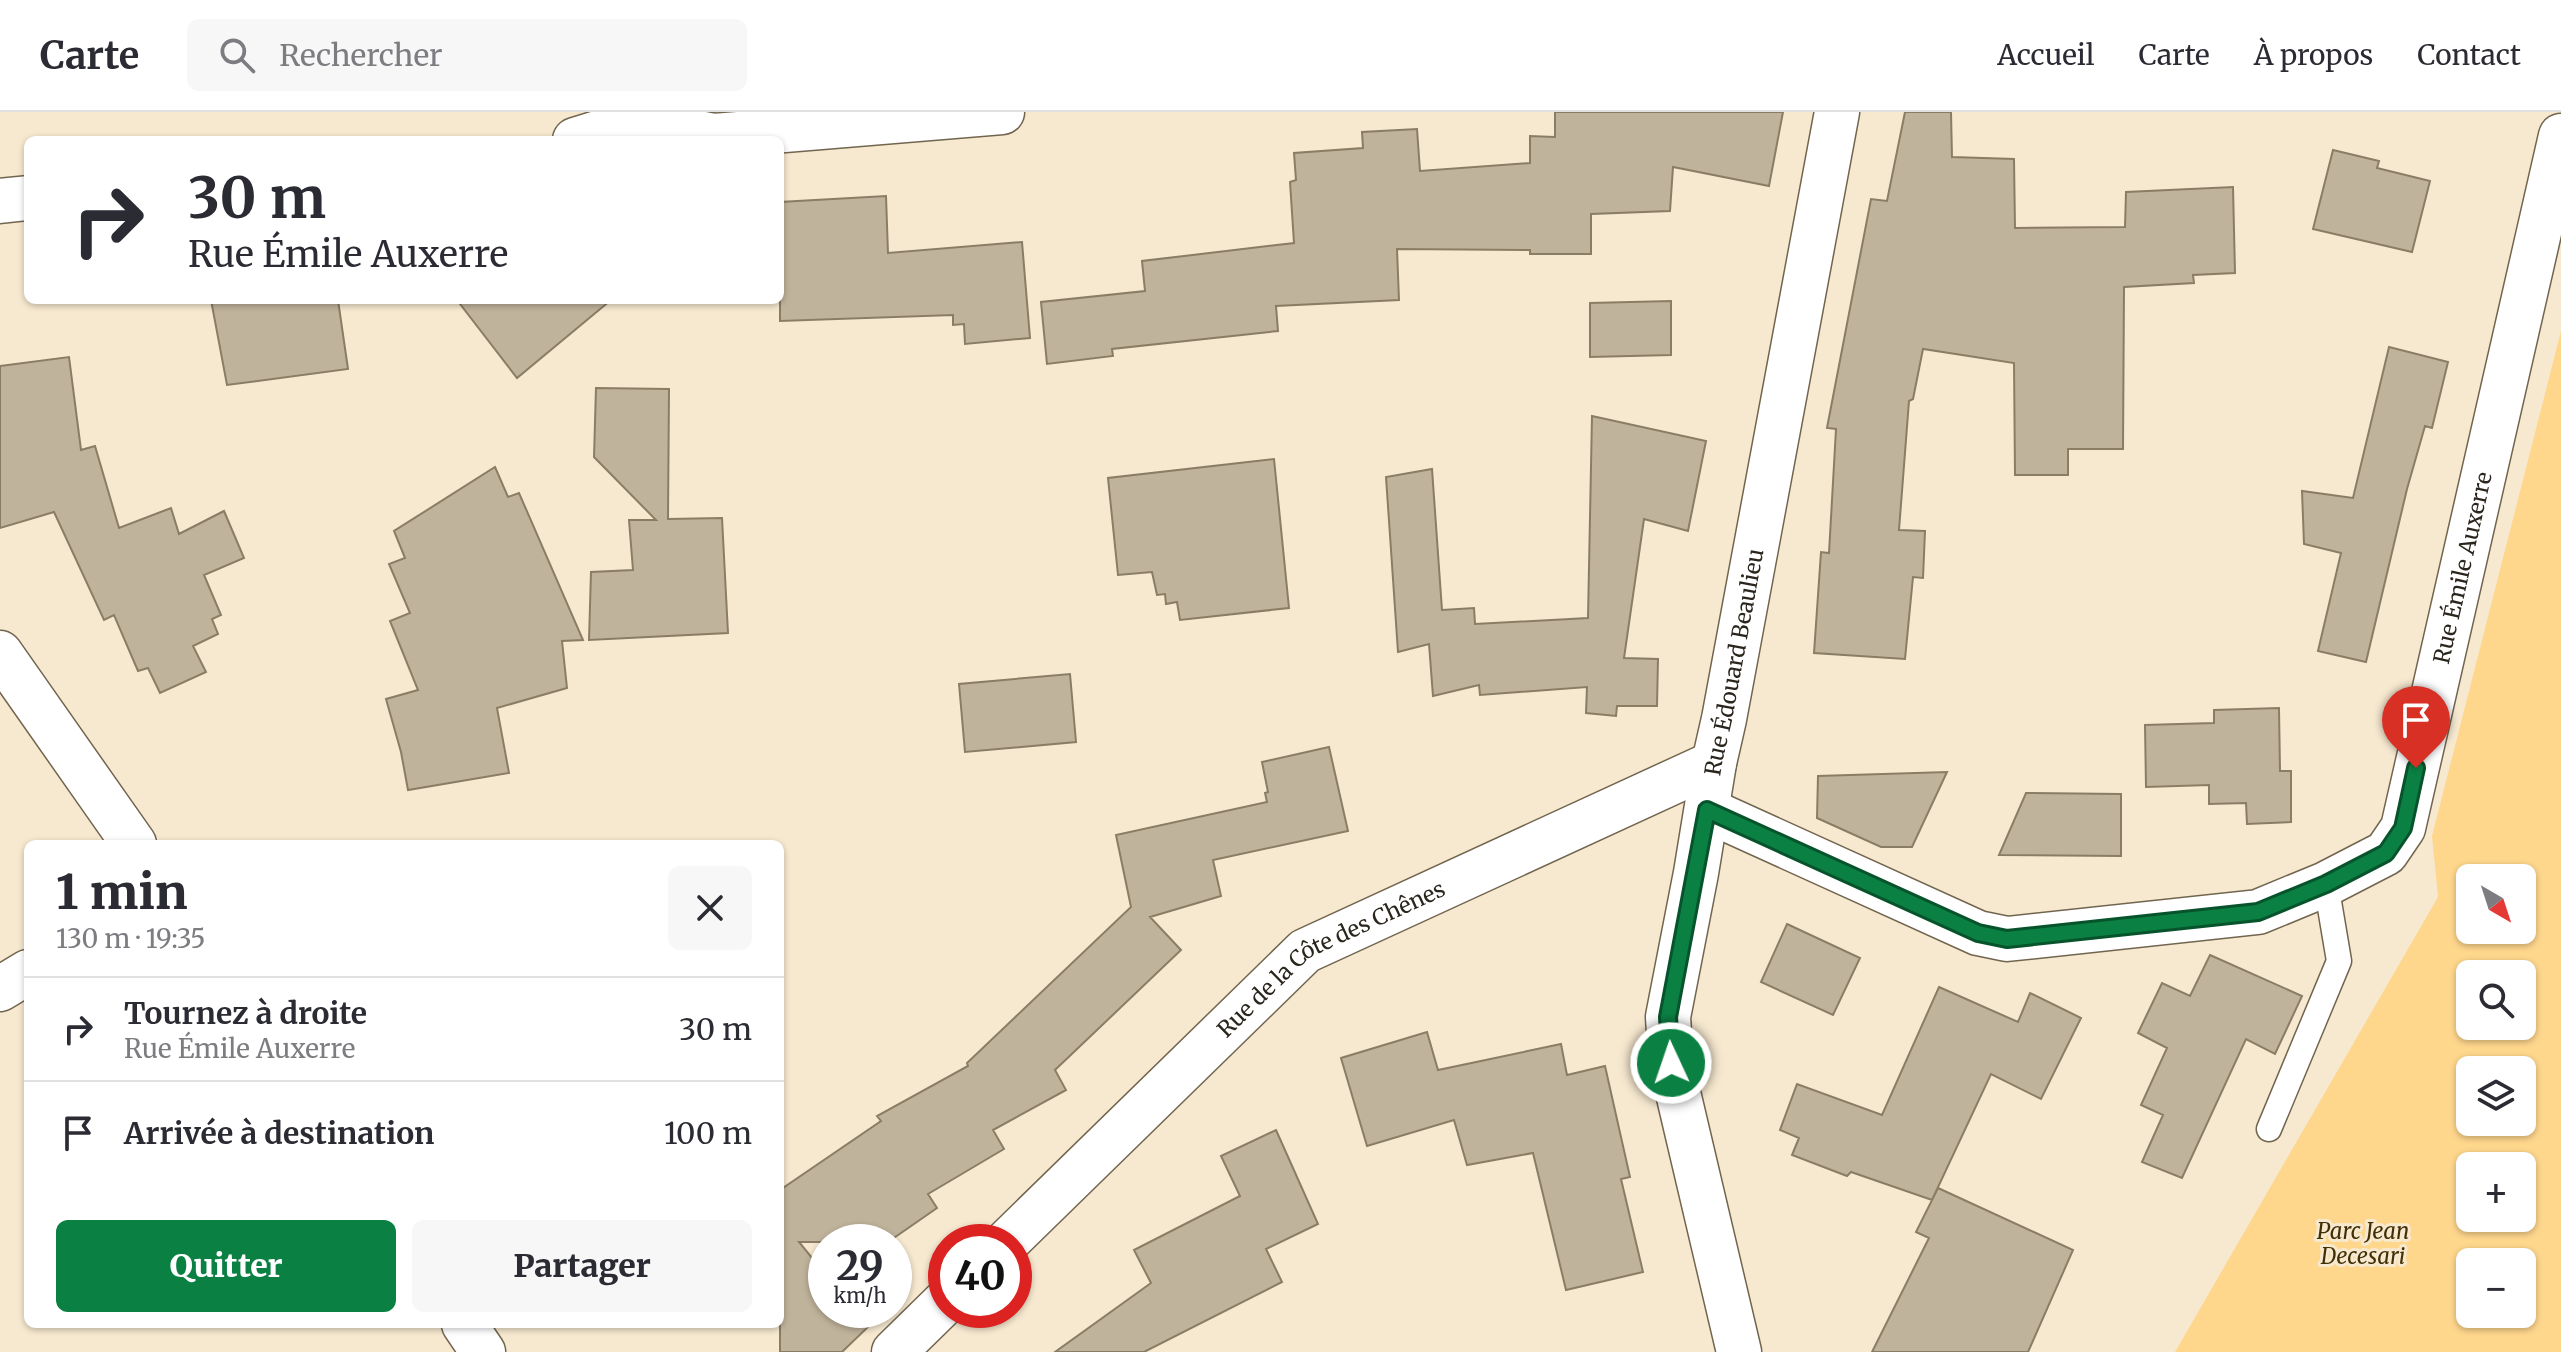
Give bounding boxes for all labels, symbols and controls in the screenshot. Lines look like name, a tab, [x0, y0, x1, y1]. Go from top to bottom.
search box	[187, 19, 747, 91]
text: Carte	[40, 32, 139, 79]
icon: search	[215, 33, 259, 77]
text: Rechercher	[279, 36, 443, 74]
text: Accueil	[1997, 37, 2095, 73]
text: Carte	[2139, 37, 2210, 73]
text: À propos	[2254, 37, 2373, 73]
text: Contact	[2417, 37, 2521, 73]
text: 30 m	[188, 163, 326, 233]
icon: right	[56, 168, 160, 272]
text: Rue Émile Auxerre	[188, 232, 508, 277]
street label: Rue Émile Auxerre	[2427, 469, 2498, 666]
street label: Rue Édouard Beaulieu	[1698, 546, 1769, 777]
pin	[2382, 686, 2450, 768]
icon: arrive	[2394, 698, 2438, 742]
text: 1 min	[56, 862, 188, 922]
north arrow	[2456, 864, 2536, 944]
map controls	[2456, 864, 2536, 1328]
button: close	[668, 866, 752, 950]
street label: Rue de la Côte des Chênes	[1211, 875, 1449, 1043]
text: 130 m · 19:35	[56, 922, 205, 955]
button: search	[2456, 960, 2536, 1040]
text: Tournez à droite	[124, 994, 367, 1032]
icon: right	[56, 1007, 100, 1051]
text: 30 m	[679, 1010, 752, 1048]
position arrow	[1629, 1021, 1713, 1105]
text: Rue Émile Auxerre	[124, 1032, 355, 1065]
button: layers	[2456, 1056, 2536, 1136]
icon: arrive	[56, 1111, 100, 1155]
text: Arrivée à destination	[124, 1114, 434, 1152]
text: 100 m	[664, 1114, 752, 1152]
button: +	[2456, 1152, 2536, 1232]
park label: Parc Jean Decesari	[2317, 1217, 2409, 1270]
button: Quitter	[56, 1220, 396, 1312]
button: Partager	[412, 1220, 752, 1312]
speed limit sign: 40	[928, 1224, 1032, 1328]
text: 29	[836, 1241, 884, 1291]
button: −	[2456, 1248, 2536, 1328]
text: km/h	[834, 1283, 886, 1308]

